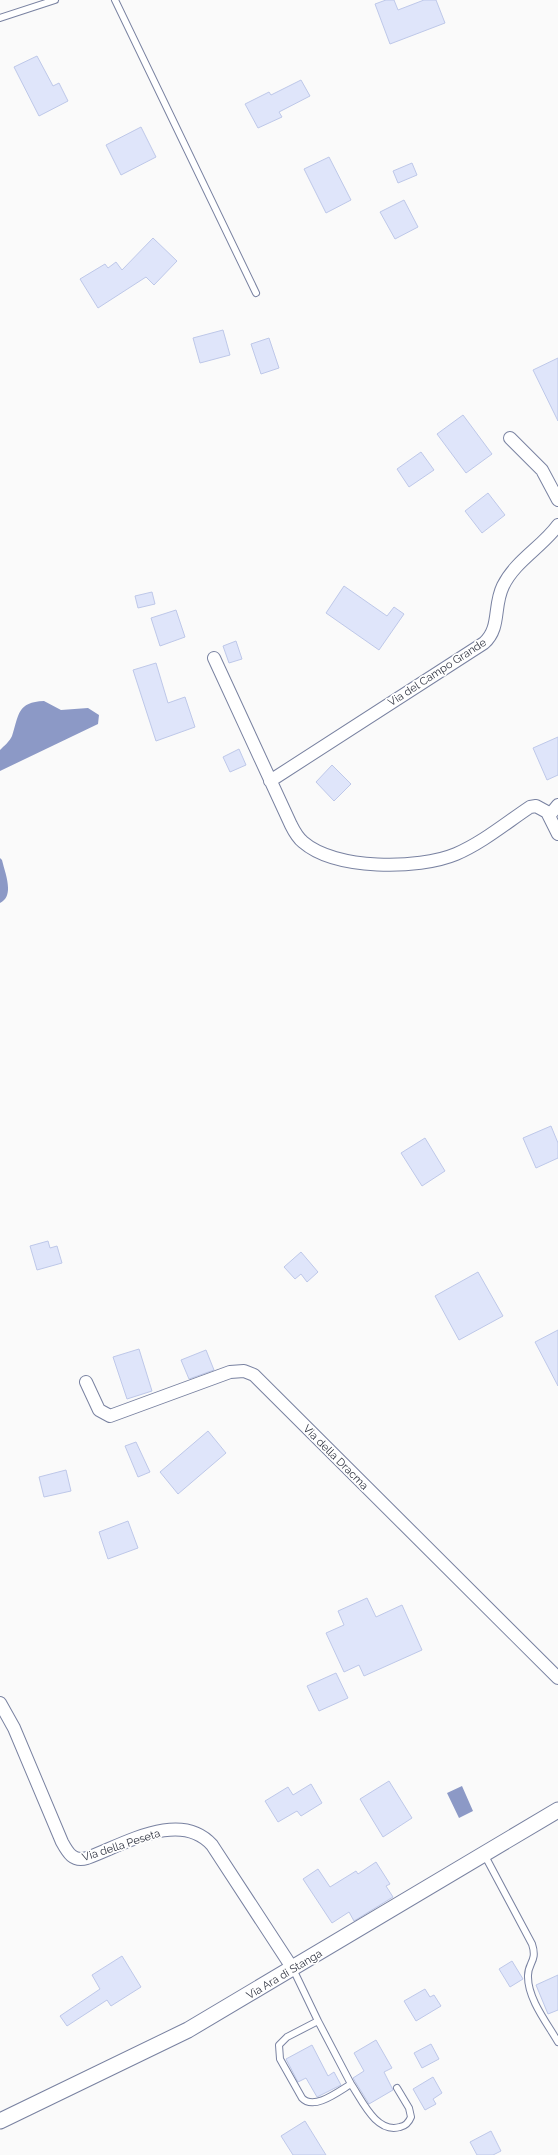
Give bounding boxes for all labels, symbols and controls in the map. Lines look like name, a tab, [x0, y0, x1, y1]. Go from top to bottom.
street label: Via del Campo Grande	[386, 635, 489, 709]
street label: Via della Dracma	[300, 1422, 371, 1493]
street label: Via della Peseta	[80, 1827, 162, 1864]
street label: Via Ara di Stanga	[244, 1947, 324, 2002]

